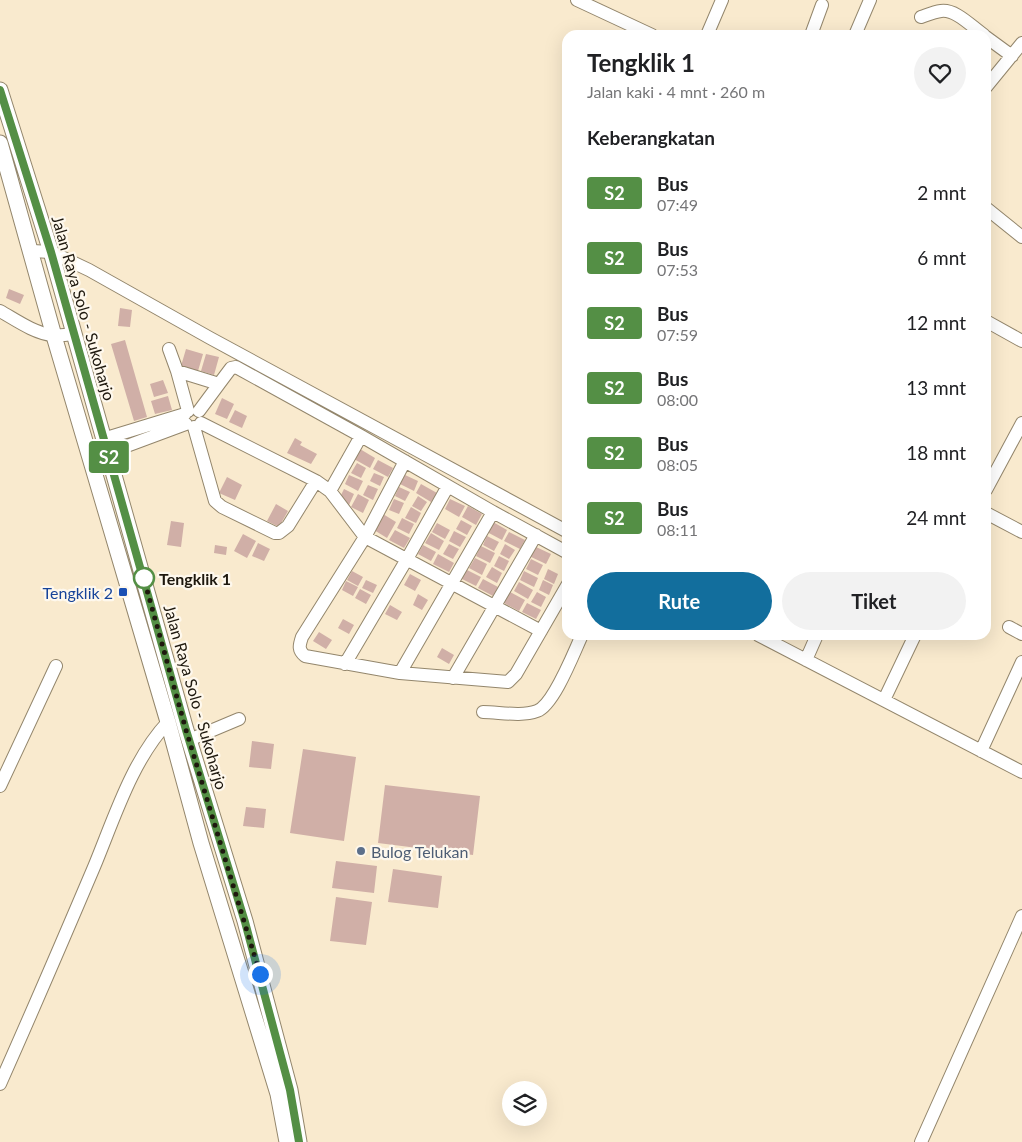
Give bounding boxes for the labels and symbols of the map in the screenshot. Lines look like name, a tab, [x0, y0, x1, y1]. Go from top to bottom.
street label: Jalan Raya Solo - Sukoharjo	[48, 213, 120, 403]
line badge: S2	[86, 441, 132, 473]
marker: Tengklik 1	[133, 567, 155, 589]
place label: Tengklik 1	[159, 569, 231, 588]
place label: Tengklik 2	[43, 583, 113, 602]
marker: Tengklik 2	[117, 586, 129, 598]
street label: Jalan Raya Solo - Sukoharjo	[160, 602, 232, 792]
place label: Bulog Telukan	[371, 842, 469, 861]
marker: Bulog Telukan	[355, 845, 367, 857]
your location	[248, 962, 273, 987]

